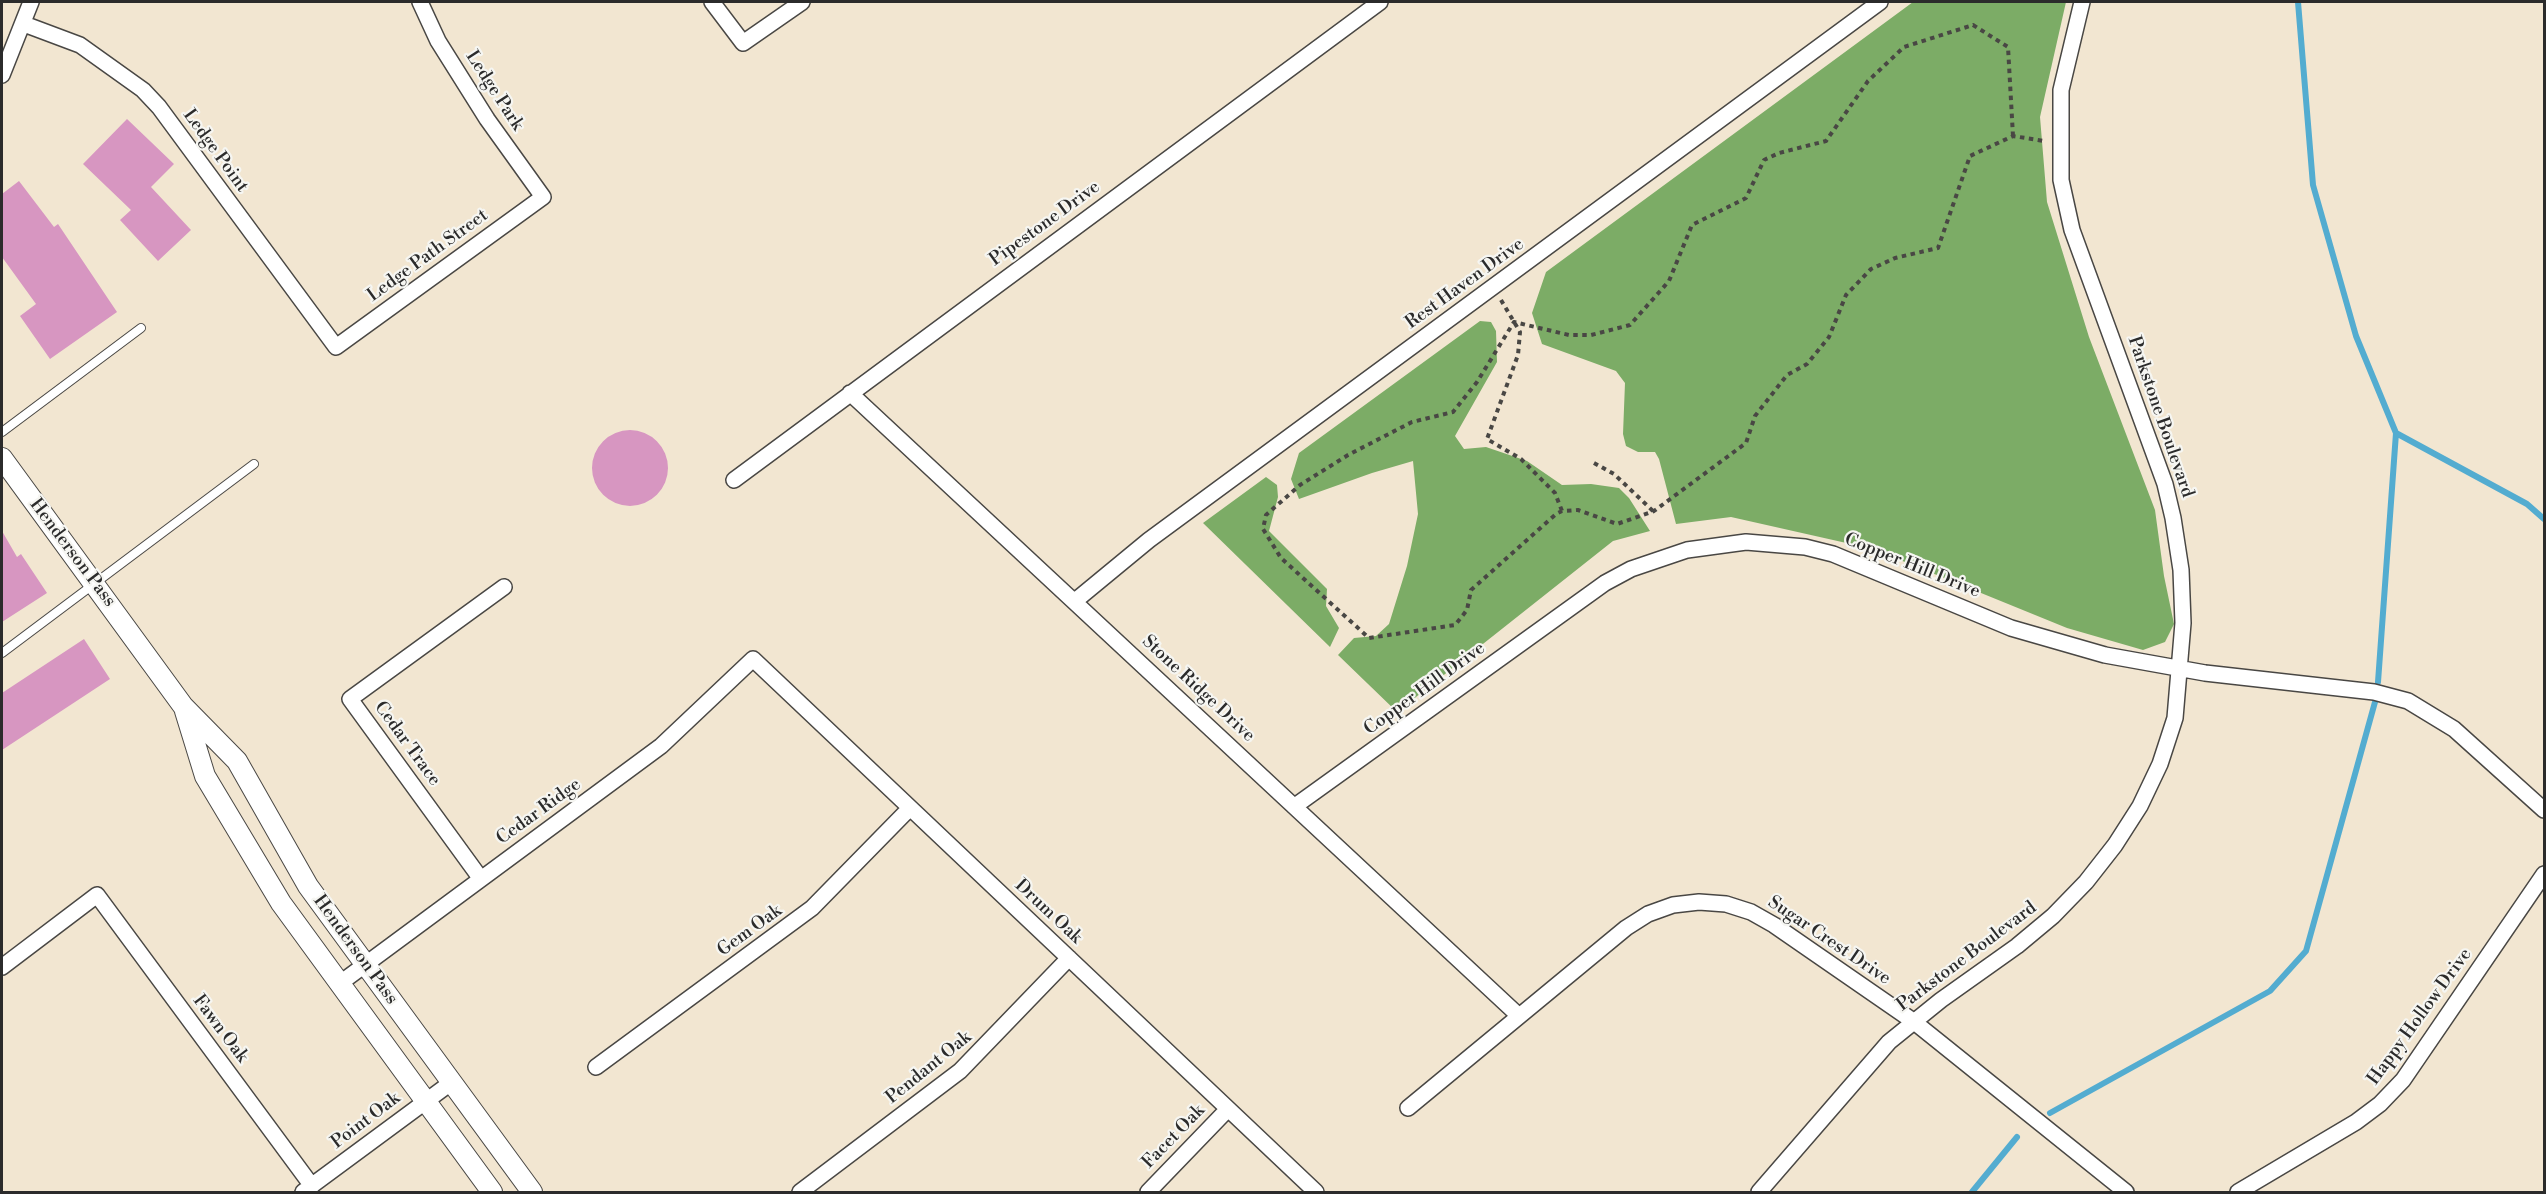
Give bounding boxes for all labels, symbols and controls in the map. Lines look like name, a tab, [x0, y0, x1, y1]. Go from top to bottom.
street label: Ledge Park	[460, 47, 528, 135]
street label: Ledge Point	[178, 105, 252, 197]
street label: Pipestone Drive	[985, 177, 1105, 271]
street label: Ledge Path Street	[364, 205, 492, 307]
street label: Rest Haven Drive	[1402, 234, 1528, 334]
street label: Parkstone Boulevard	[2122, 333, 2198, 501]
street label: Henderson Pass	[24, 495, 120, 611]
street label: Copper Hill Drive	[1841, 529, 1983, 603]
street label: Stone Ridge Drive	[1137, 631, 1259, 747]
street label: Copper Hill Drive	[1360, 638, 1490, 740]
street label: Cedar Trace	[369, 698, 445, 790]
street label: Cedar Ridge	[493, 774, 585, 850]
street label: Drum Oak	[1010, 875, 1086, 949]
street label: Henderson Pass	[308, 891, 402, 1009]
street label: Sugar Crest Drive	[1763, 892, 1895, 990]
street label: Parkstone Boulevard	[1893, 897, 2041, 1017]
street label: Gem Oak	[714, 900, 786, 962]
street label: Happy Hollow Drive	[2363, 945, 2477, 1089]
street label: Fawn Oak	[188, 991, 252, 1067]
street label: Pendant Oak	[882, 1027, 976, 1109]
street label: Point Oak	[327, 1088, 405, 1154]
street label: Facet Oak	[1138, 1100, 1210, 1174]

